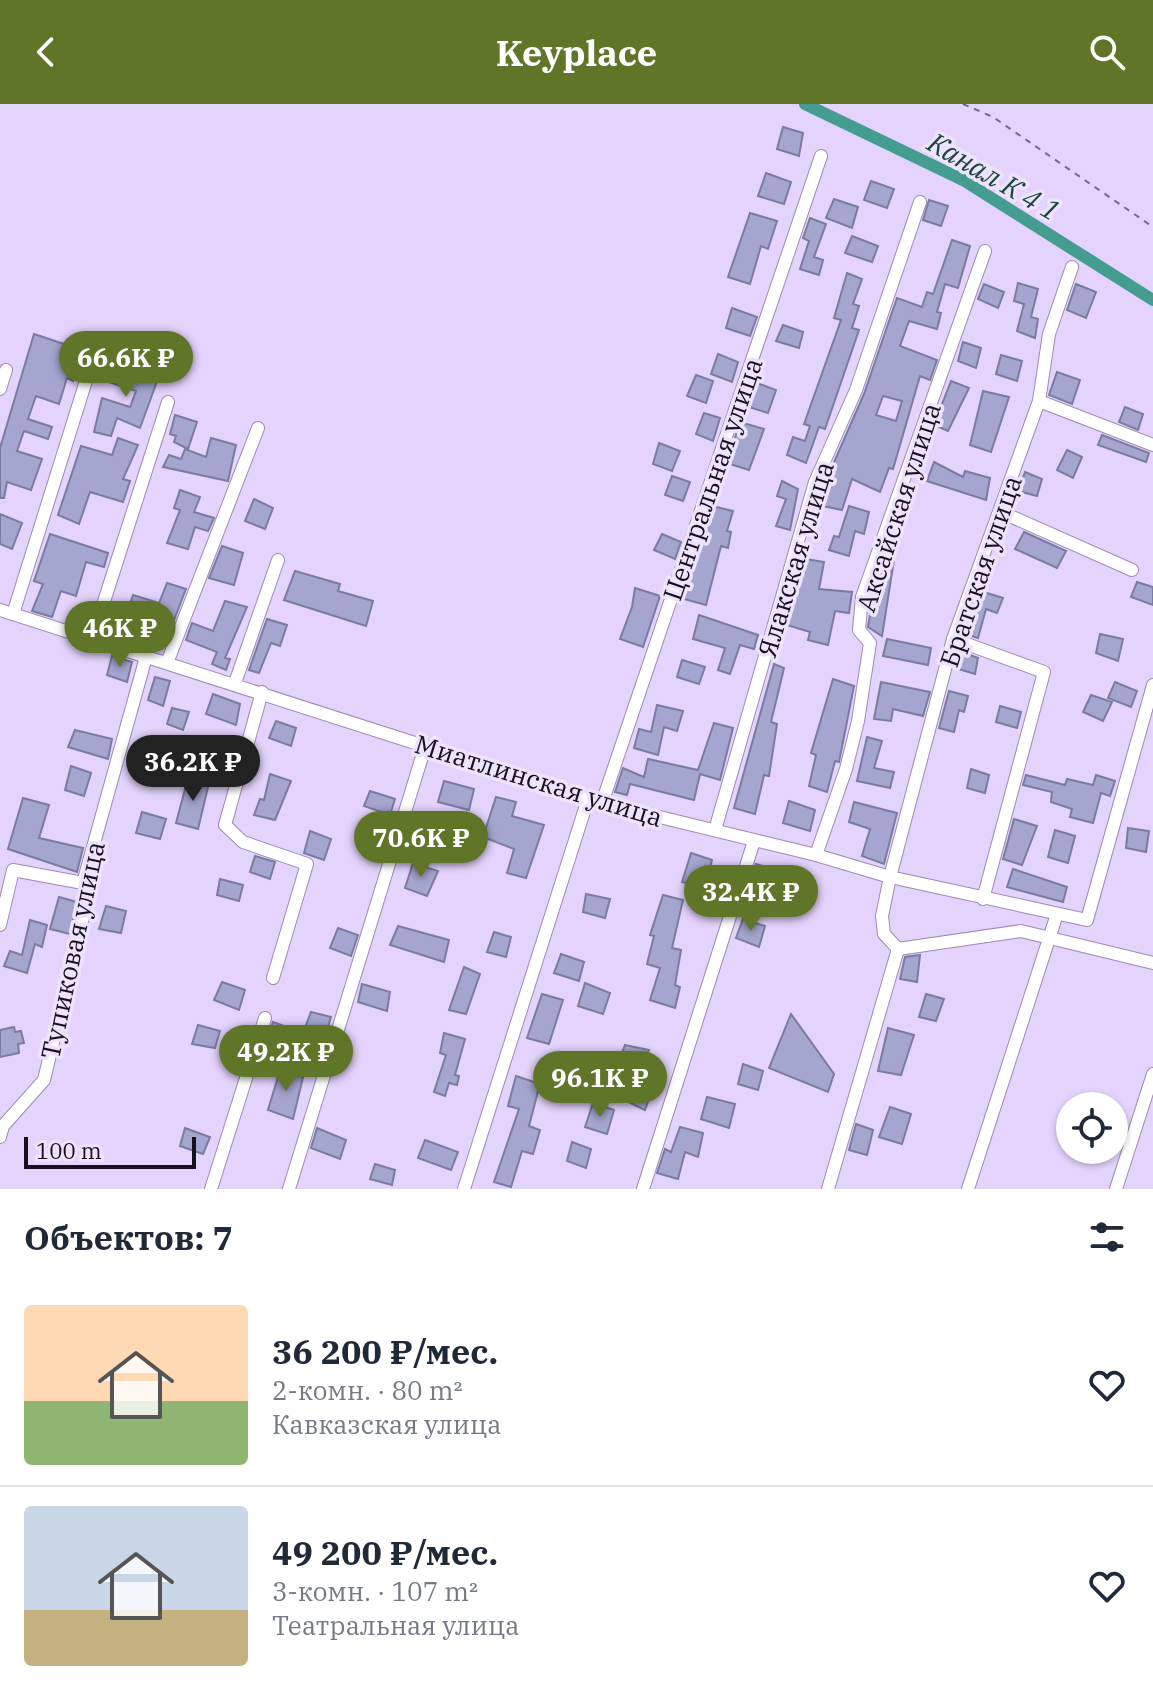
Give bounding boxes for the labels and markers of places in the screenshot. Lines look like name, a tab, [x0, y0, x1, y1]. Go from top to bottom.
pin: 66.6K ₽	[52, 331, 200, 399]
pin: 46K ₽	[64, 601, 176, 669]
pin: 36.2K ₽	[119, 735, 267, 803]
pin: 70.6K ₽	[347, 811, 495, 879]
pin: 32.4K ₽	[677, 865, 825, 933]
pin: 49.2K ₽	[212, 1025, 360, 1093]
pin: 96.1K ₽	[526, 1051, 674, 1119]

